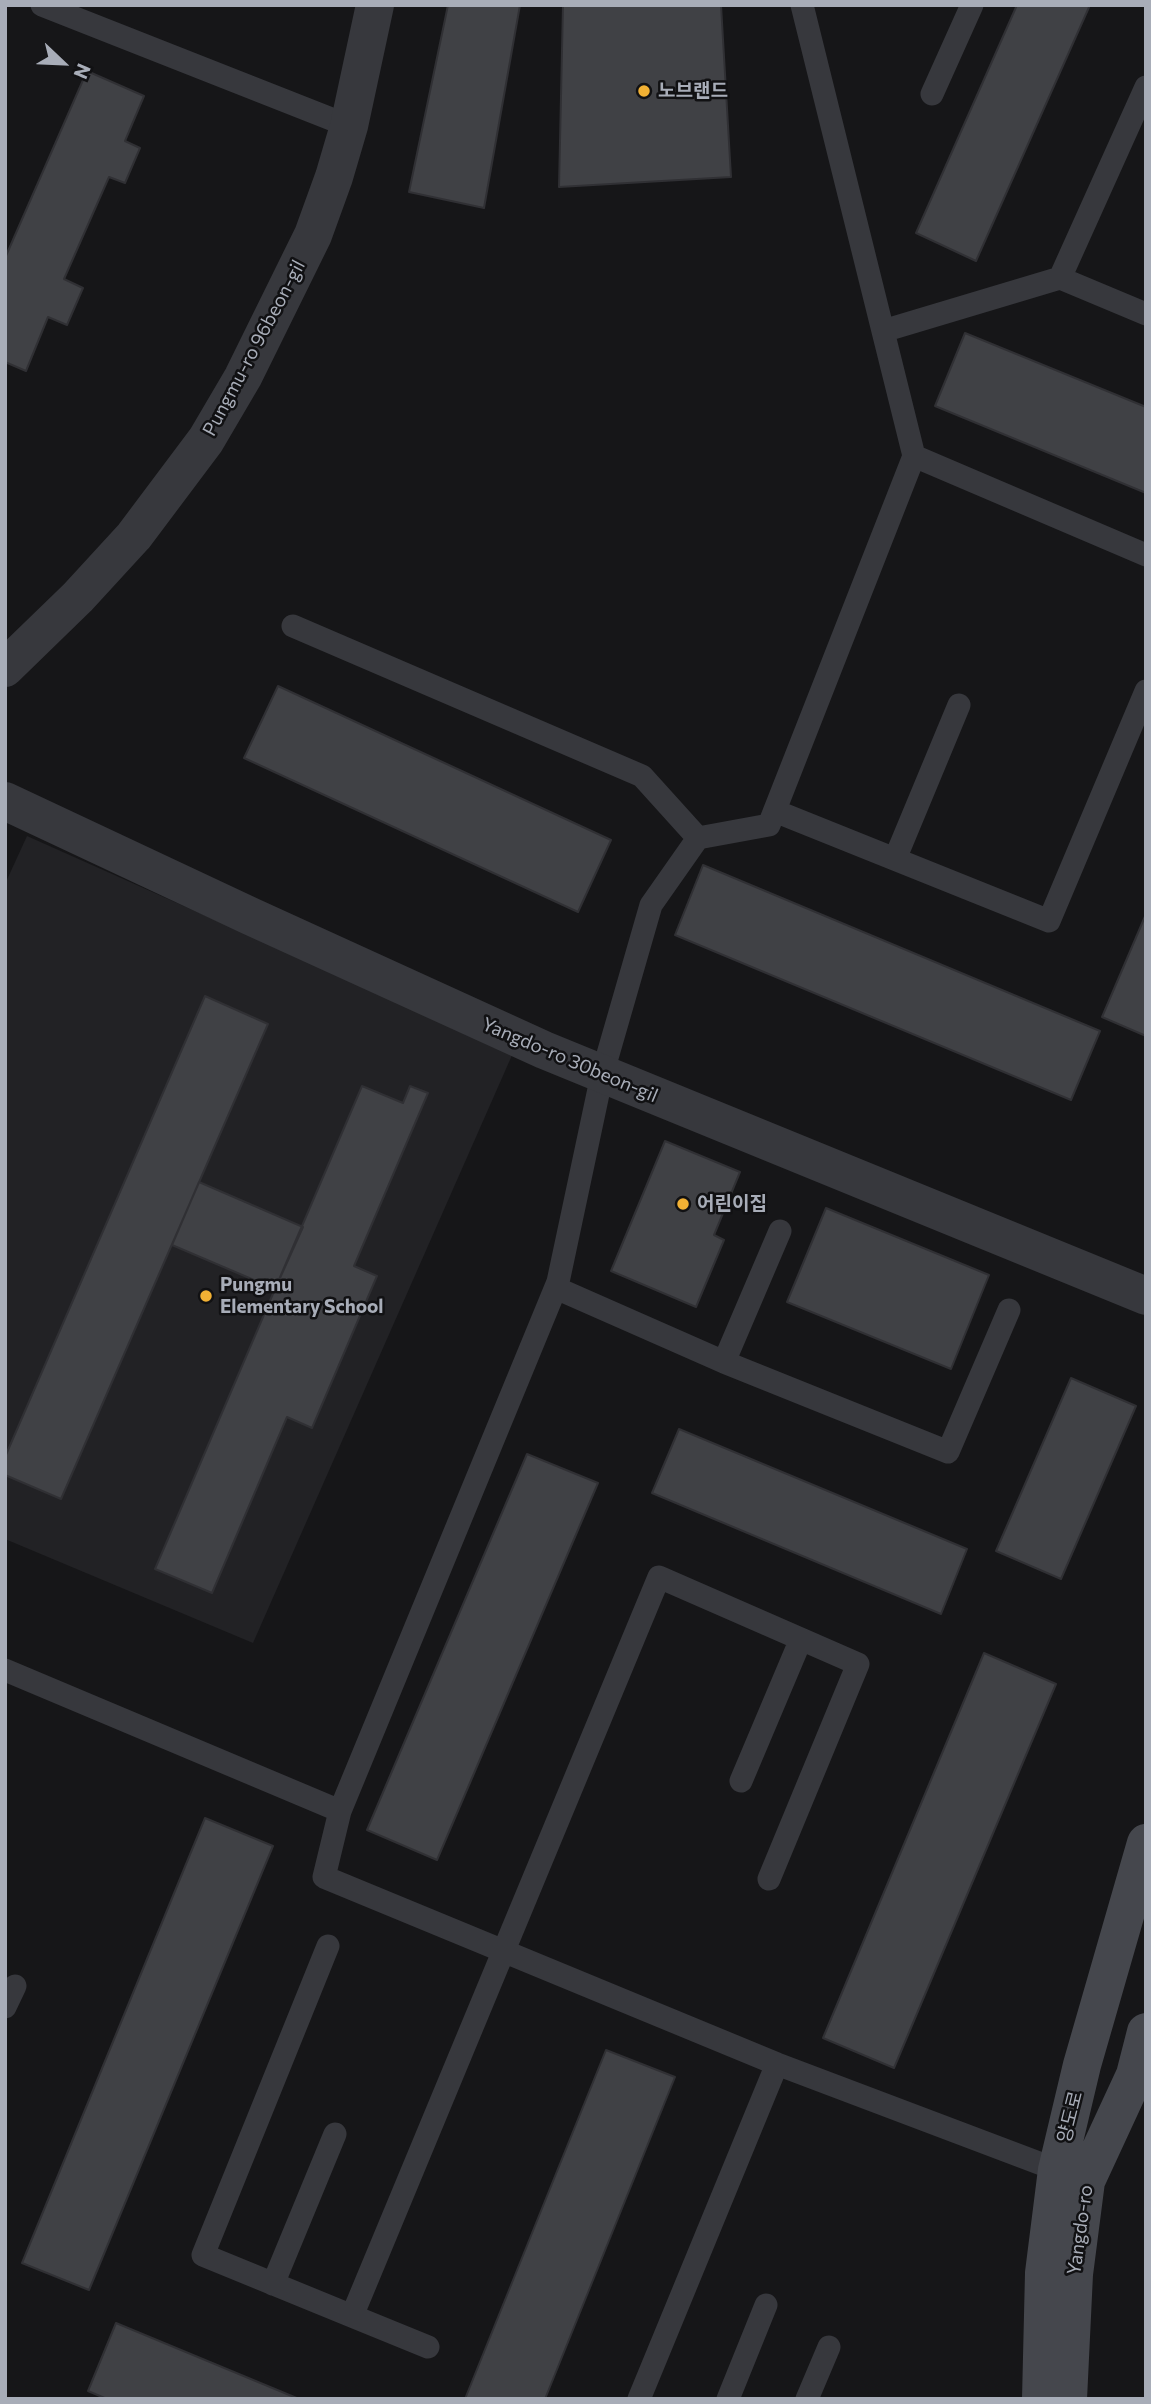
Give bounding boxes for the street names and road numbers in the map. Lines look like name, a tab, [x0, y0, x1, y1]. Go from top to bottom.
street label: Pungmu-ro 96beon-gil	[198, 256, 310, 440]
street label: Yangdo-ro 30beon-gil	[479, 1013, 661, 1107]
street label: 양도로	[1053, 2089, 1087, 2145]
street label: Yangdo-ro	[1062, 2184, 1098, 2276]

